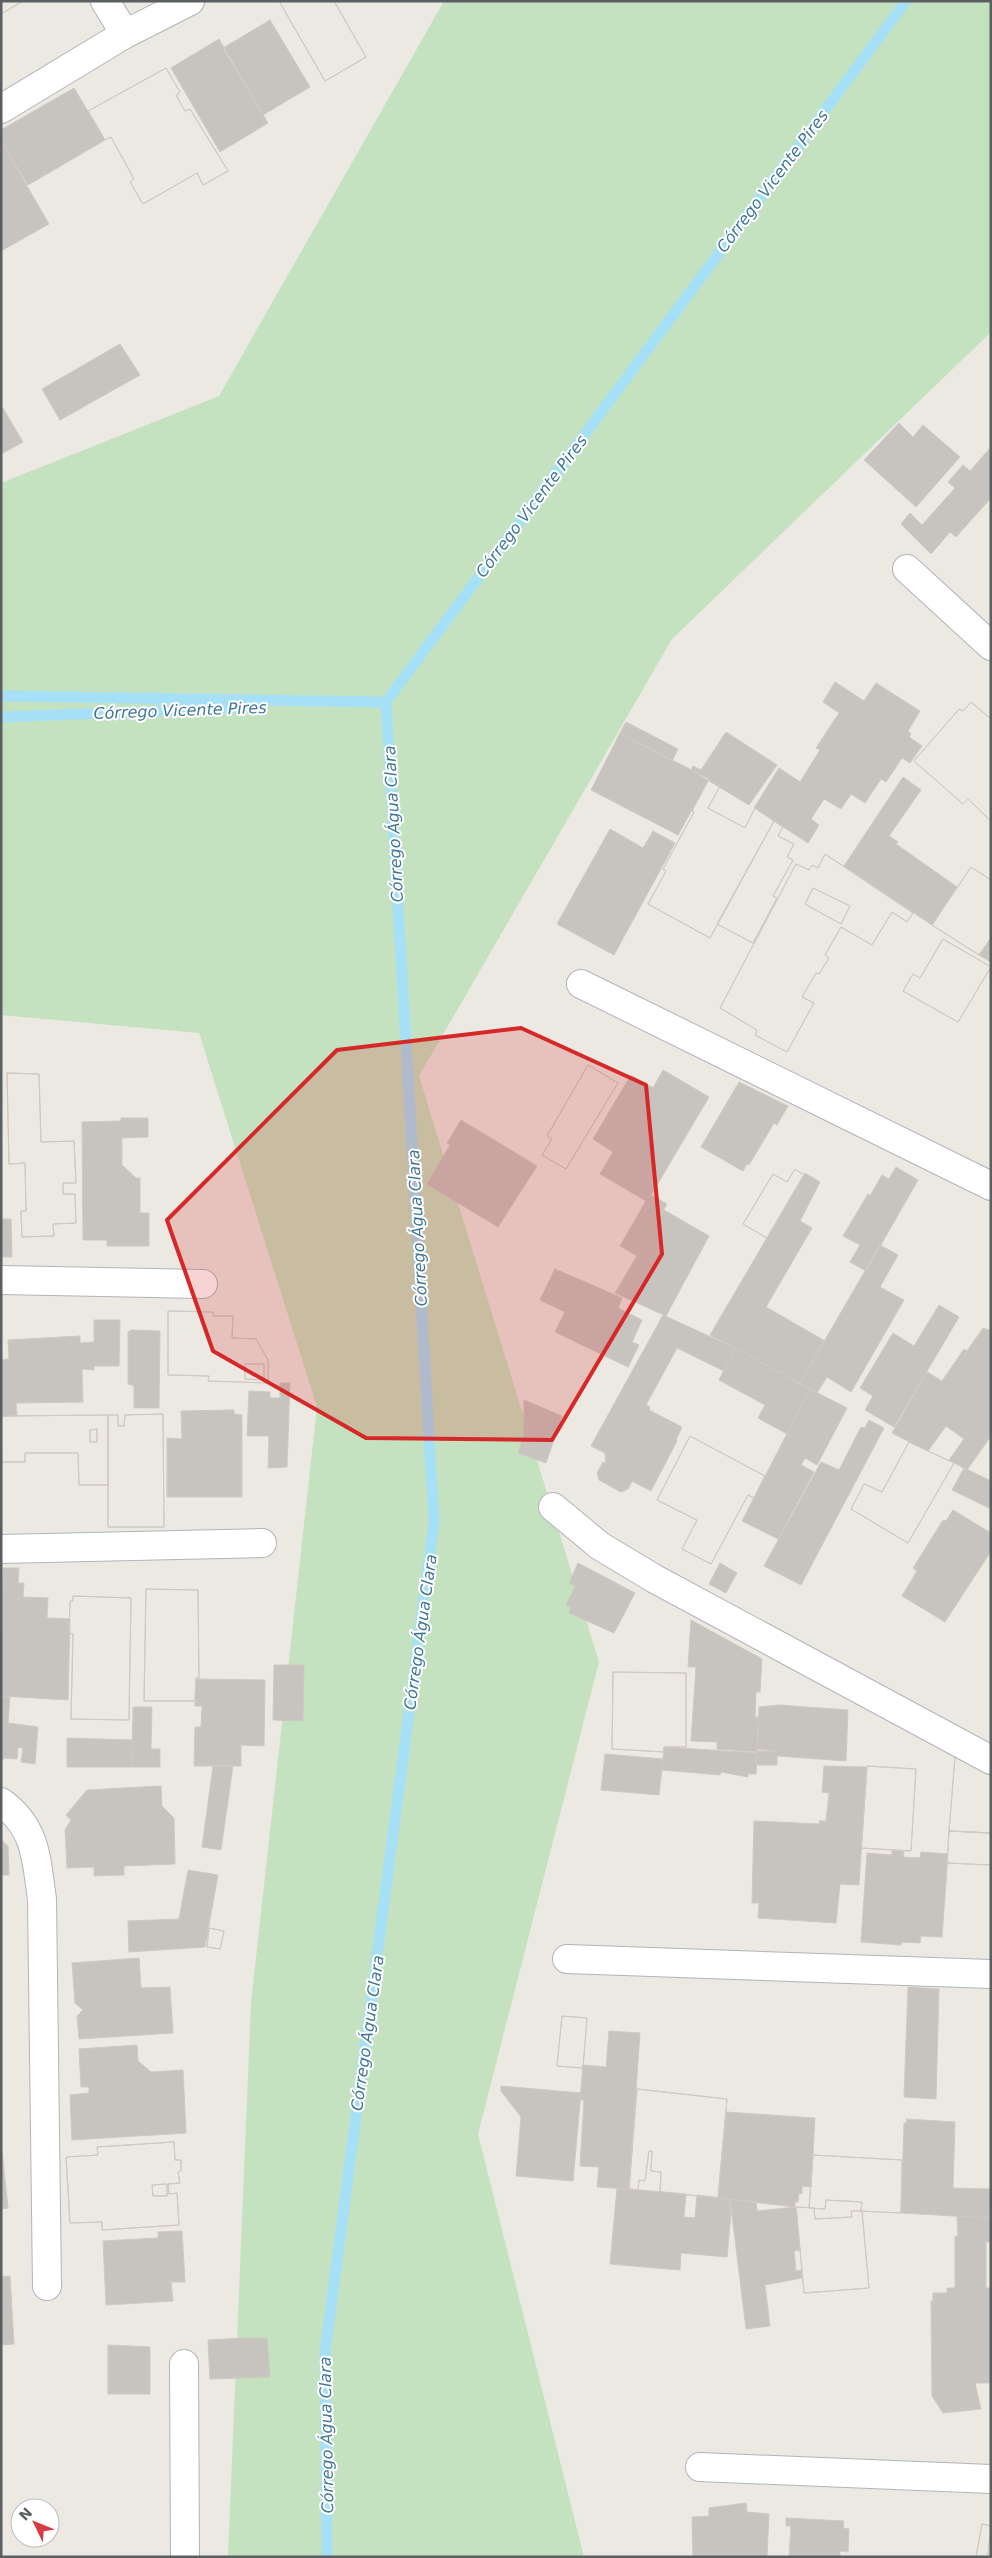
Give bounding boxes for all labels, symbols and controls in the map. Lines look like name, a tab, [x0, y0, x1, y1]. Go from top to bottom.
water label: Córrego Vicente Pires	[713, 106, 832, 256]
water label: Córrego Vicente Pires	[472, 431, 591, 581]
water label: Córrego Vicente Pires	[93, 698, 267, 723]
water label: Córrego Água Clara	[380, 745, 407, 903]
water label: Córrego Água Clara	[404, 1149, 431, 1307]
water label: Córrego Água Clara	[400, 1553, 441, 1711]
water label: Córrego Água Clara	[347, 1954, 388, 2112]
water label: Córrego Água Clara	[316, 2356, 337, 2514]
north arrow	[10, 2498, 60, 2548]
text: N	[16, 2504, 35, 2524]

